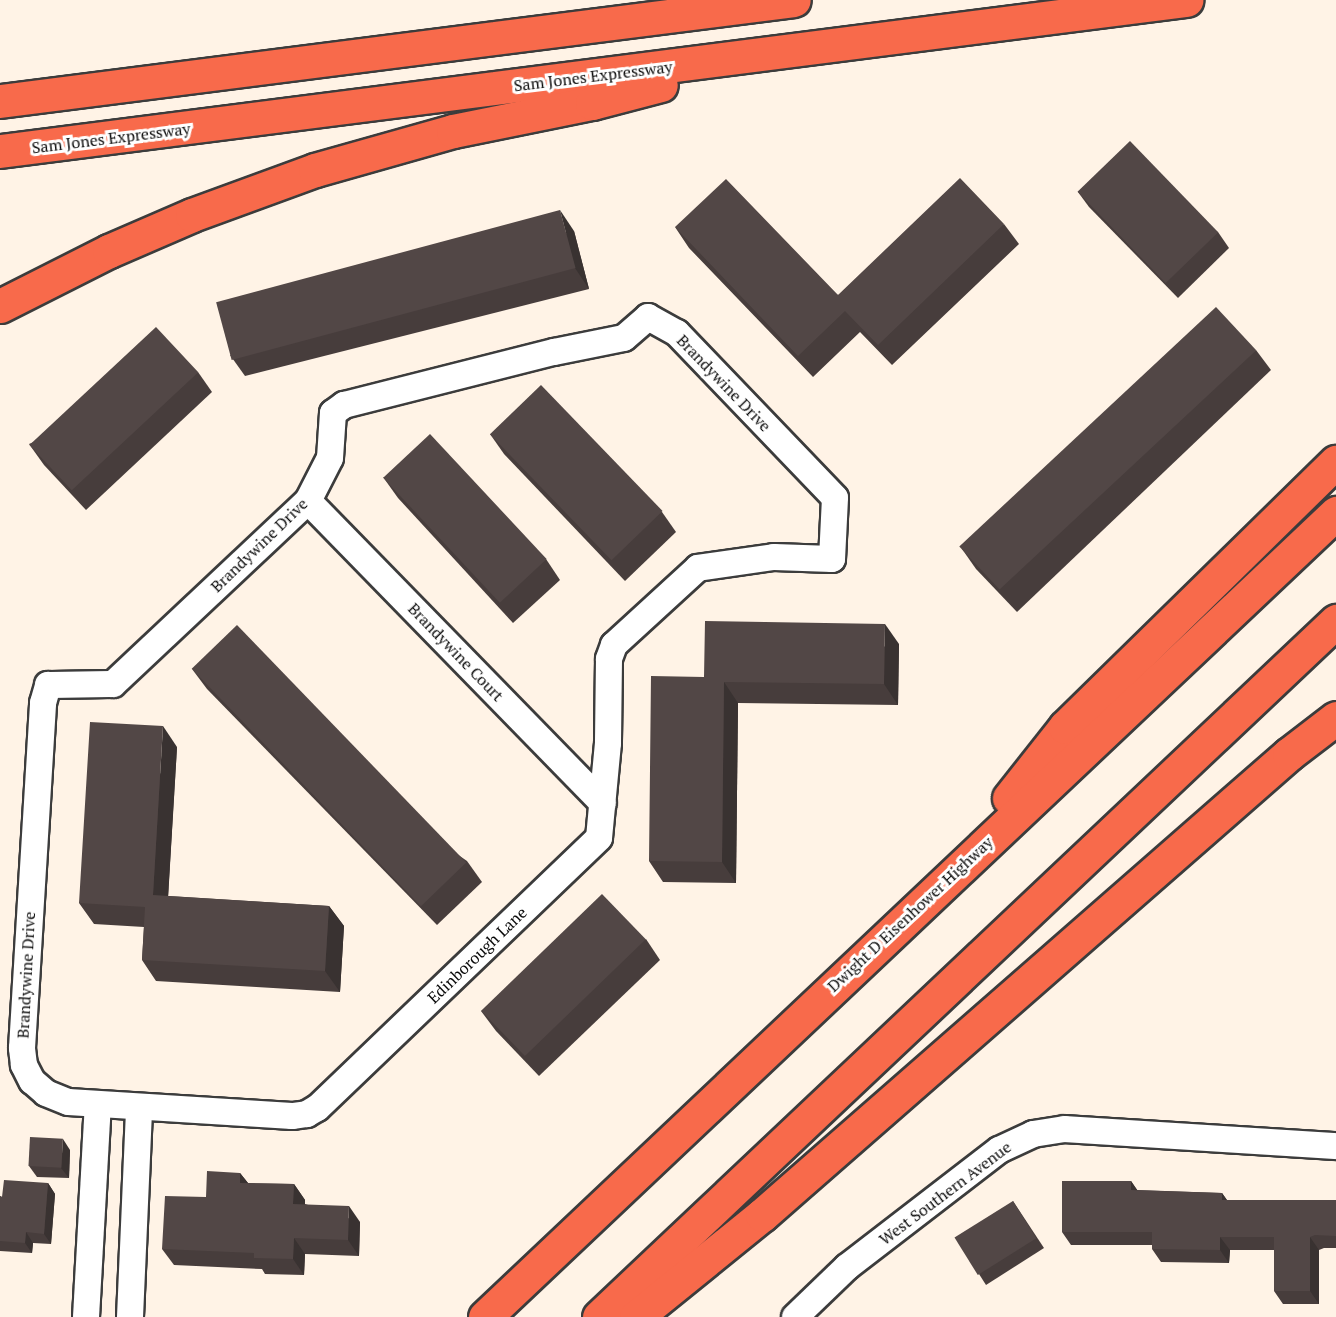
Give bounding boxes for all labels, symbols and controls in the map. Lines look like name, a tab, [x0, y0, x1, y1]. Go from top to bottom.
street label: Sam Jones Expressway	[513, 57, 673, 95]
street label: Sam Jones Expressway	[31, 119, 191, 157]
street label: Brandywine Drive	[673, 331, 775, 435]
street label: Brandywine Drive	[207, 494, 311, 596]
street label: Brandywine Court	[404, 599, 508, 705]
street label: Dwight D Eisenhower Highway	[823, 832, 997, 996]
street label: Edinborough Lane	[423, 903, 531, 1007]
street label: Brandywine Drive	[13, 911, 39, 1039]
street label: West Southern Avenue	[875, 1137, 1015, 1249]

